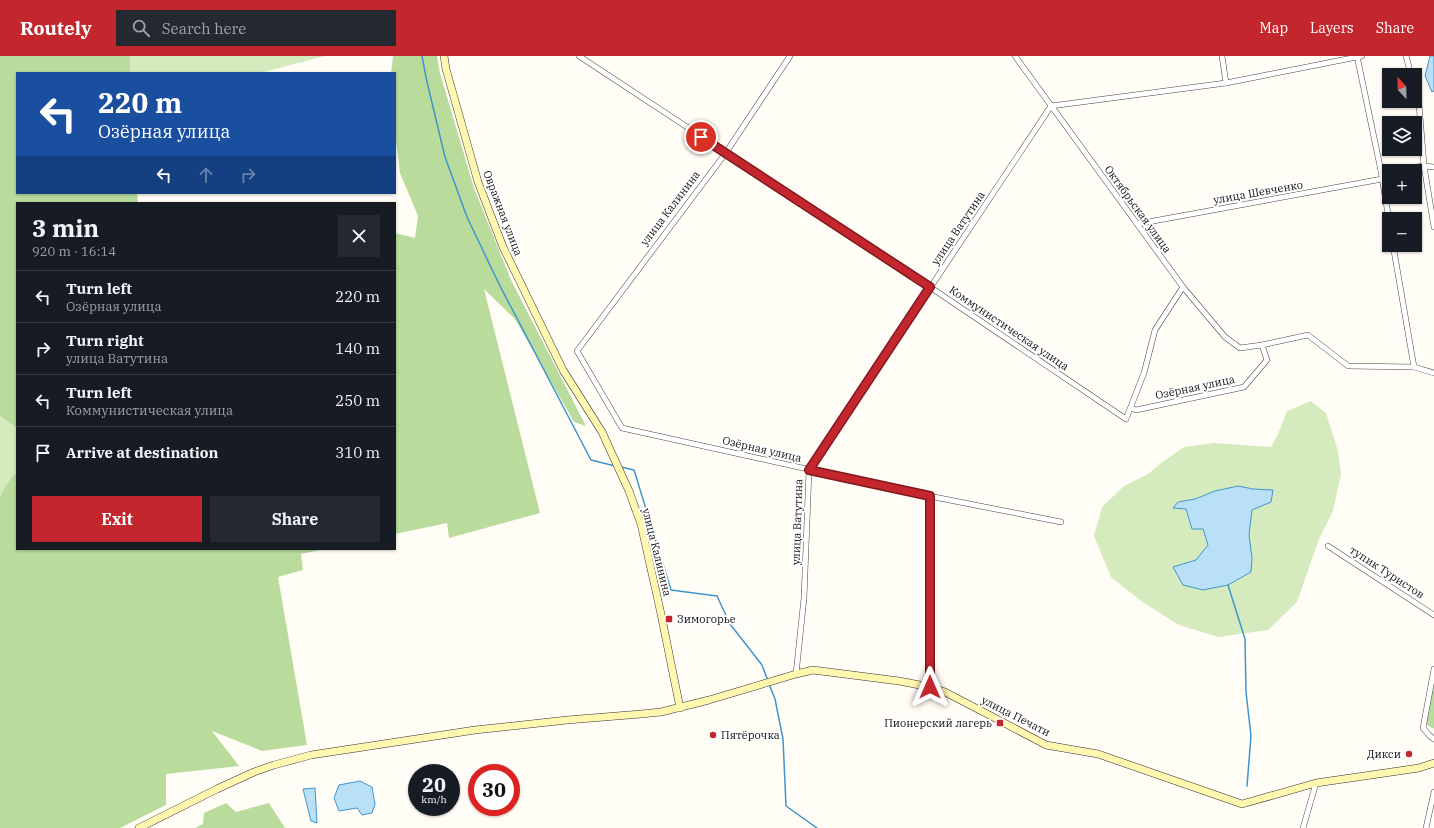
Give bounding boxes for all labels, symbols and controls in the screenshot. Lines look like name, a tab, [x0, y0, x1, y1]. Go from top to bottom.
search box	[116, 10, 396, 46]
text: Routely	[20, 16, 92, 40]
icon: search	[130, 17, 152, 39]
text: Search here	[162, 19, 246, 38]
text: Map	[1260, 19, 1288, 37]
text: Layers	[1310, 19, 1354, 37]
text: Share	[1376, 19, 1414, 37]
north arrow	[1382, 68, 1422, 108]
map controls	[1382, 68, 1422, 252]
text: 220 m	[98, 84, 182, 121]
icon: left	[32, 88, 84, 140]
button: layers	[1382, 116, 1422, 156]
text: Озёрная улица	[98, 120, 230, 143]
pin	[684, 120, 718, 154]
icon: arrive	[690, 126, 712, 148]
street label: Октябрьская улица	[1102, 162, 1174, 256]
icon: left	[153, 164, 175, 186]
icon: ahead	[195, 164, 217, 186]
icon: right	[237, 164, 259, 186]
button: +	[1382, 164, 1422, 204]
street label: Овражная улица	[480, 168, 526, 258]
street label: улица Калинина	[637, 168, 703, 248]
street label: улица Шевченко	[1212, 177, 1304, 207]
street label: улица Ватутина	[928, 188, 988, 268]
text: 3 min	[32, 212, 99, 244]
button: −	[1382, 212, 1422, 252]
button: close	[338, 215, 380, 257]
text: 920 m · 16:14	[32, 243, 116, 260]
text: Turn left	[66, 279, 132, 298]
street label: Коммунистическая улица	[946, 283, 1072, 373]
icon: left	[32, 286, 54, 308]
text: 220 m	[335, 287, 380, 306]
text: Озёрная улица	[66, 298, 162, 315]
text: Turn right	[66, 331, 144, 350]
icon: right	[32, 338, 54, 360]
text: 140 m	[335, 339, 380, 358]
text: улица Ватутина	[66, 350, 168, 367]
street label: Озёрная улица	[1154, 372, 1236, 402]
text: Turn left	[66, 383, 132, 402]
icon: left	[32, 390, 54, 412]
text: 250 m	[335, 391, 380, 410]
text: Коммунистическая улица	[66, 402, 233, 419]
street label: Озёрная улица	[721, 433, 803, 465]
icon: arrive	[32, 442, 54, 464]
text: Arrive at destination	[66, 443, 218, 462]
text: 310 m	[335, 443, 380, 462]
street label: улица Ватутина	[788, 479, 806, 565]
button: Exit	[32, 496, 202, 542]
button: Share	[210, 496, 380, 542]
street label: улица Калинина	[639, 506, 675, 598]
street label: тупик Туристов	[1347, 543, 1427, 601]
place label: Зимогорье	[677, 612, 736, 626]
marker: Зимогорье	[664, 614, 674, 624]
position arrow	[909, 666, 951, 708]
street label: улица Печати	[979, 693, 1053, 739]
place label: Пионерский лагерь	[884, 716, 992, 730]
marker: Пионерский лагерь	[995, 718, 1005, 728]
place label: Пятёрочка	[721, 728, 780, 742]
marker: Пятёрочка	[708, 730, 718, 740]
place label: Дикси	[1367, 747, 1401, 761]
marker: Дикси	[1404, 749, 1414, 759]
speed limit sign: 30	[468, 764, 520, 816]
text: 20	[422, 771, 446, 798]
text: km/h	[421, 793, 447, 806]

